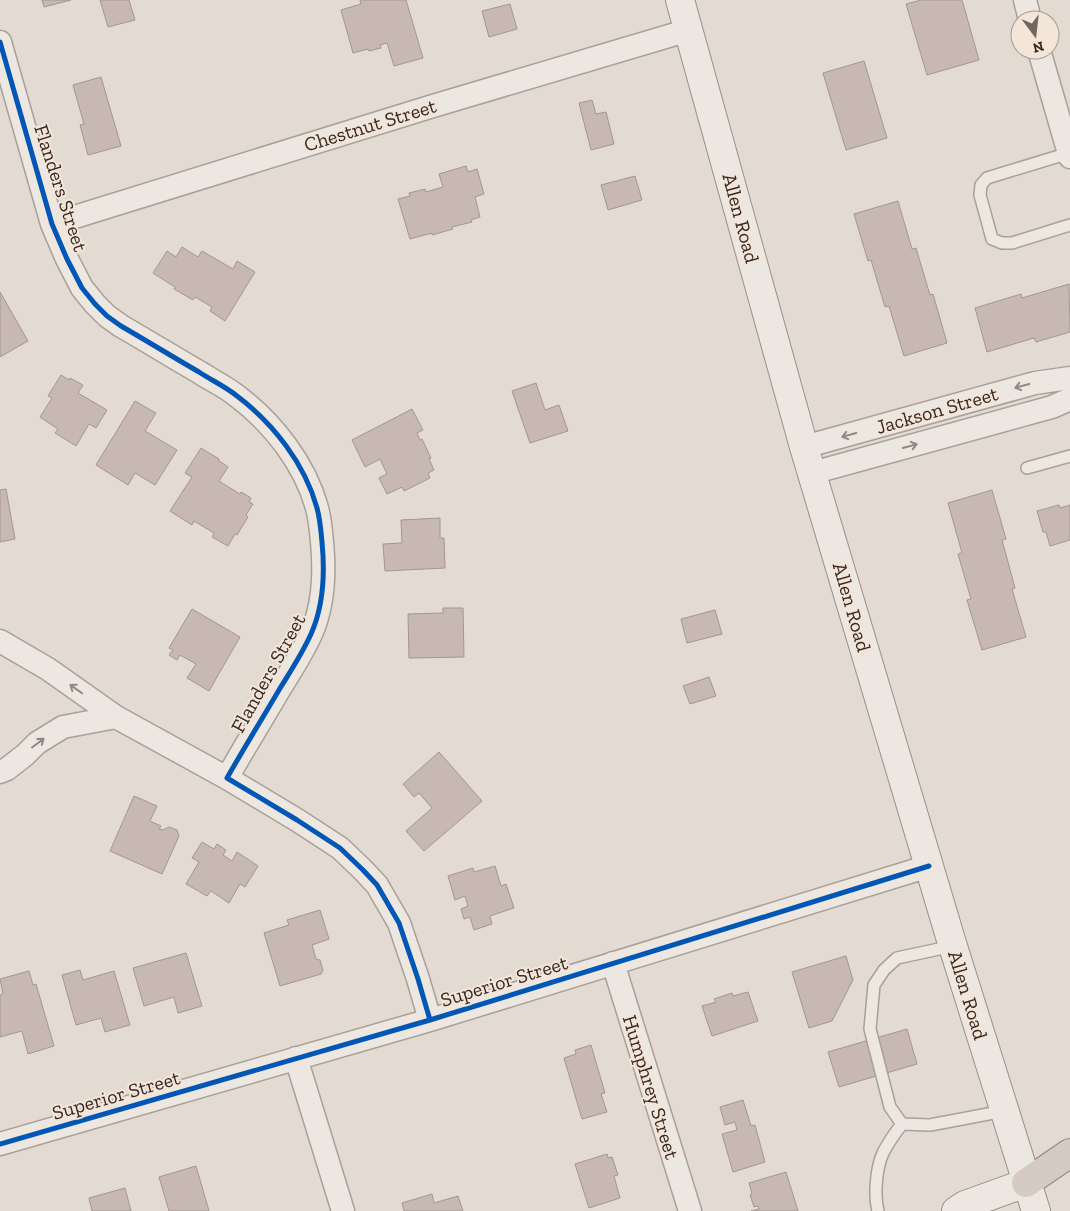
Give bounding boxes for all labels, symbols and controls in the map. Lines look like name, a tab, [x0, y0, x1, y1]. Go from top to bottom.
north arrow	[1010, 10, 1060, 60]
text: N	[1031, 37, 1046, 57]
street label: Chestnut Street	[301, 93, 440, 157]
street label: Flanders Street	[29, 121, 93, 255]
street label: Allen Road	[718, 170, 765, 266]
street label: Jackson Street	[873, 381, 1001, 439]
one-way arrow	[1015, 382, 1031, 392]
one-way arrow	[841, 430, 857, 440]
one-way arrow	[901, 441, 917, 451]
street label: Allen Road	[828, 559, 876, 655]
street label: Flanders Street	[225, 609, 311, 737]
one-way arrow	[69, 684, 83, 694]
one-way arrow	[31, 738, 45, 748]
street label: Allen Road	[943, 948, 993, 1043]
street label: Superior Street	[437, 950, 571, 1012]
street label: Humphrey Street	[618, 1012, 685, 1163]
street label: Superior Street	[49, 1065, 183, 1125]

